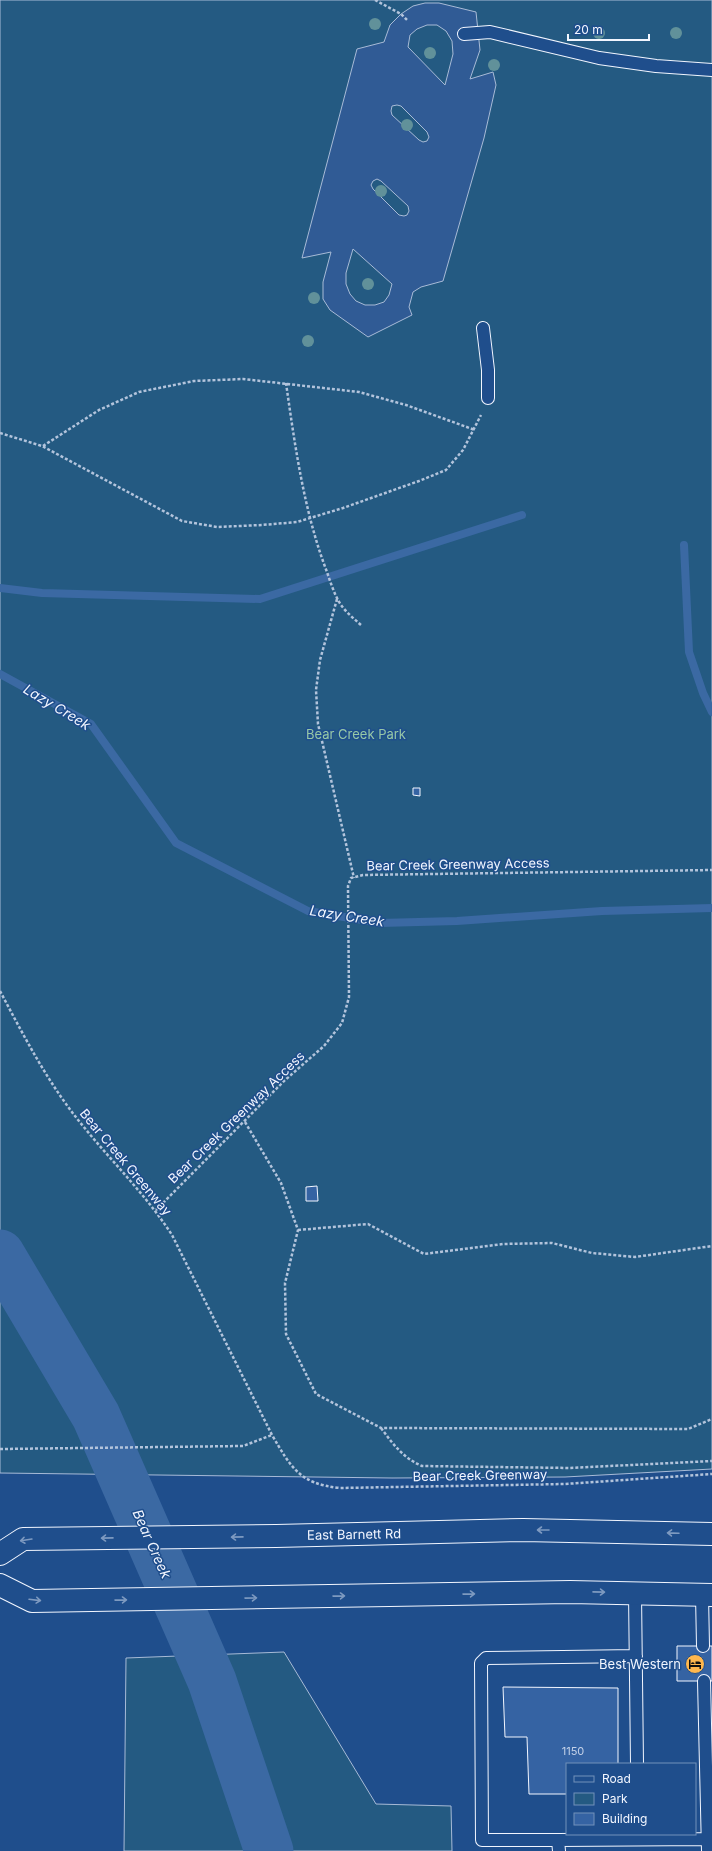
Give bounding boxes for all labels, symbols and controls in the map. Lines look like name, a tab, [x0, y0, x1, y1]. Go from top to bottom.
scale bar	[568, 16, 649, 42]
text: 20 m	[574, 22, 603, 37]
water label: Lazy Creek	[21, 680, 94, 733]
park label: Bear Creek Park	[306, 726, 406, 742]
street label: Bear Creek Greenway Access	[366, 854, 550, 874]
water label: Lazy Creek	[309, 901, 386, 930]
street label: Bear Creek Greenway Access	[165, 1048, 308, 1186]
street label: Bear Creek Greenway	[77, 1105, 175, 1219]
street label: Bear Creek Greenway	[413, 1466, 547, 1484]
water label: Bear Creek	[130, 1506, 175, 1581]
street label: East Barnett Rd	[307, 1525, 401, 1543]
one-way arrow	[537, 1526, 550, 1534]
one-way arrow	[667, 1529, 680, 1537]
one-way arrow	[231, 1533, 244, 1540]
one-way arrow	[101, 1534, 114, 1542]
one-way arrow	[20, 1536, 33, 1544]
one-way arrow	[592, 1588, 605, 1596]
one-way arrow	[462, 1590, 475, 1598]
one-way arrow	[332, 1593, 345, 1600]
one-way arrow	[244, 1594, 257, 1602]
one-way arrow	[28, 1596, 41, 1604]
one-way arrow	[114, 1596, 127, 1604]
hotel icon: Best Western	[684, 1653, 706, 1675]
place label: Best Western	[599, 1656, 681, 1672]
house number: 1150	[562, 1744, 584, 1758]
legend	[566, 1763, 696, 1835]
text: Road	[602, 1771, 631, 1786]
text: Park	[602, 1791, 628, 1806]
text: Building	[602, 1811, 647, 1826]

